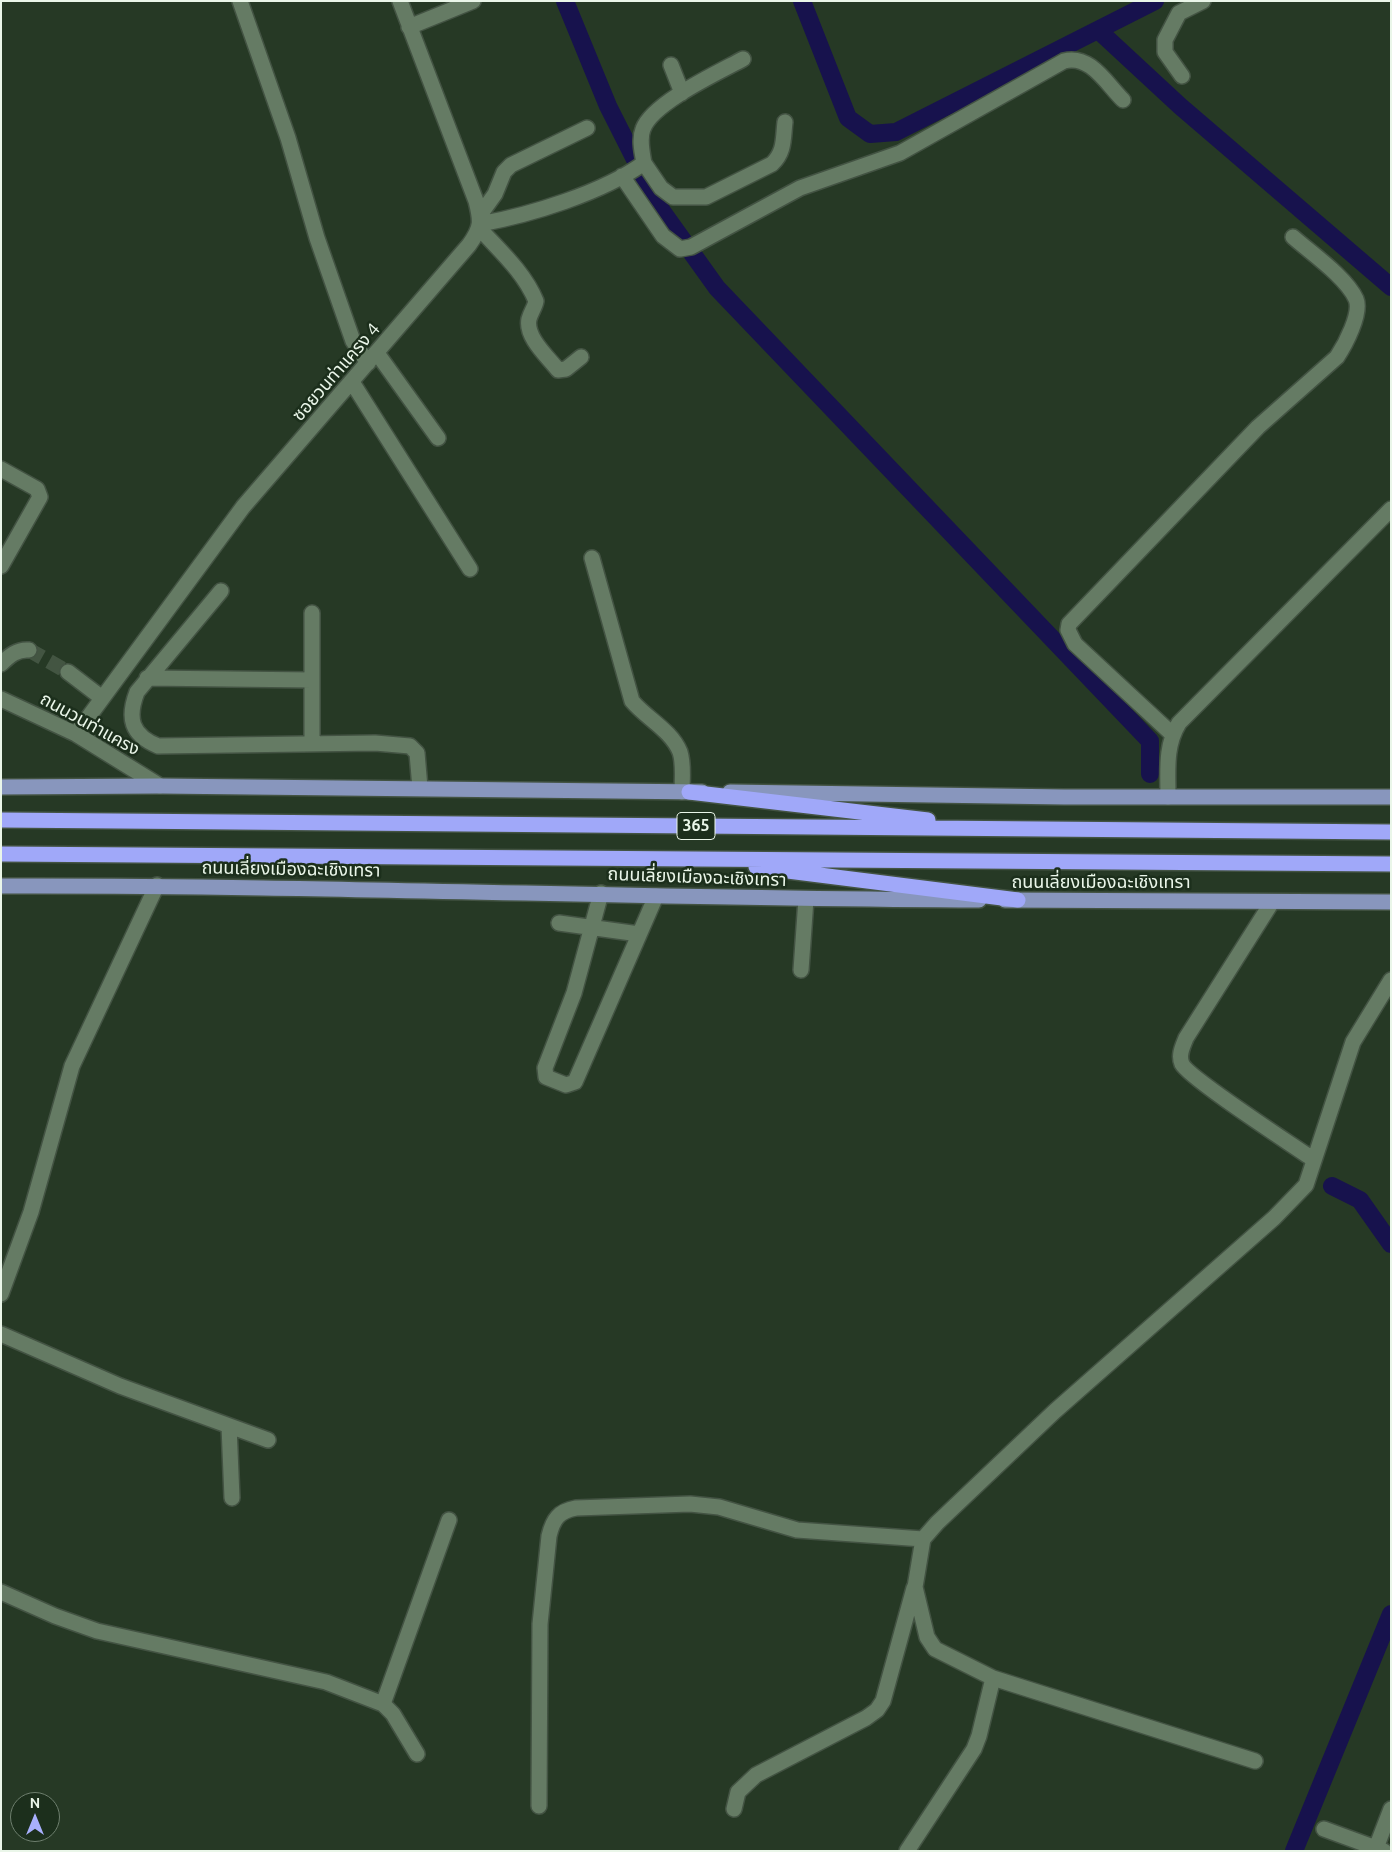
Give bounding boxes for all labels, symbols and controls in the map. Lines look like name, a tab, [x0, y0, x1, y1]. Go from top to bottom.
street label: ซอยวนท่าแครง 4	[287, 318, 385, 426]
street label: ถนนวนท่าแครง	[36, 688, 144, 760]
road number: 365	[677, 812, 715, 839]
street label: ถนนเลี่ยงเมืองฉะเชิงเทรา	[201, 857, 381, 881]
street label: ถนนเลี่ยงเมืองฉะเชิงเทรา	[607, 863, 787, 891]
street label: ถนนเลี่ยงเมืองฉะเชิงเทรา	[1011, 871, 1191, 893]
north arrow	[10, 1792, 60, 1842]
text: N	[30, 1795, 40, 1811]

